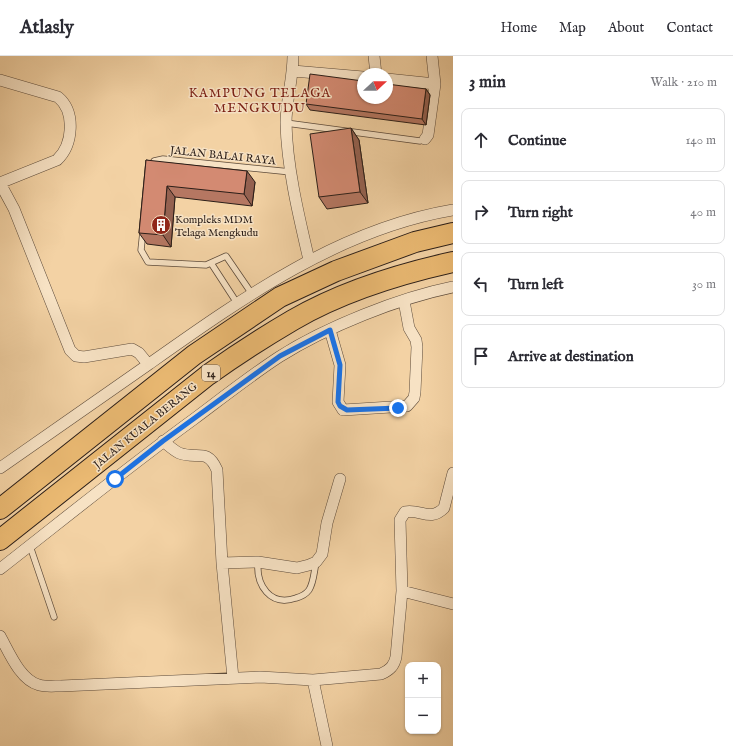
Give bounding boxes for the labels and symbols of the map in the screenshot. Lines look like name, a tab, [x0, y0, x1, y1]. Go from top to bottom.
north arrow	[357, 68, 393, 104]
district label: KAMPUNG TELAGA MENGKUDU	[189, 85, 331, 117]
street label: JALAN BALAI RAYA	[167, 143, 277, 169]
place label: Kompleks MDM Telaga Mengkudu	[175, 213, 259, 240]
building icon: Kompleks MDM Telaga Mengkudu	[150, 214, 172, 236]
road number: 14	[202, 365, 220, 381]
street label: JALAN KUALA BERANG	[89, 379, 200, 473]
route end	[389, 399, 407, 417]
route start	[106, 470, 124, 488]

